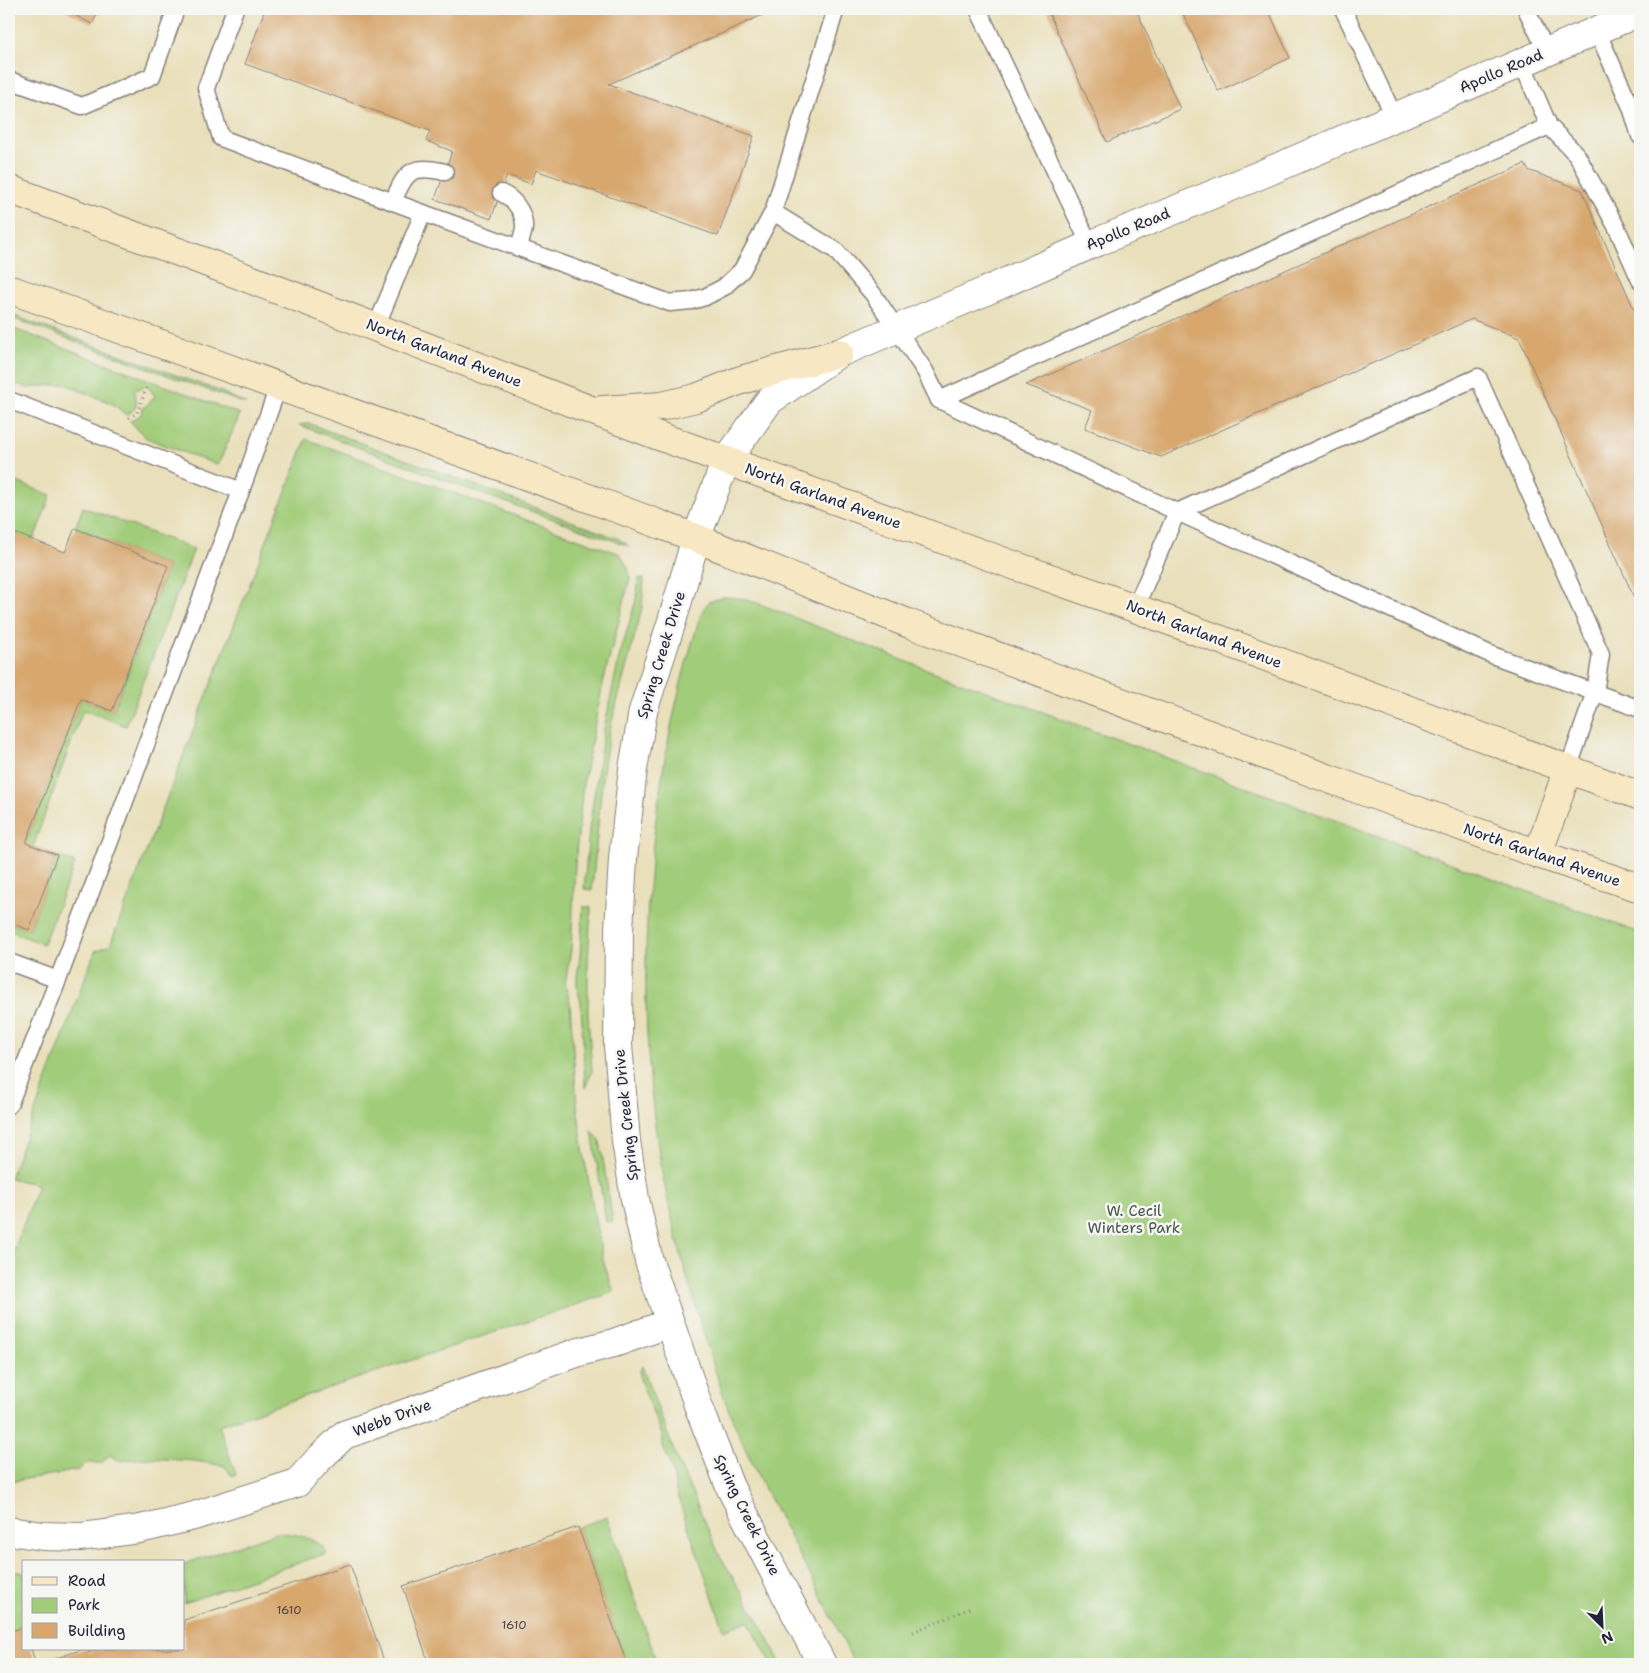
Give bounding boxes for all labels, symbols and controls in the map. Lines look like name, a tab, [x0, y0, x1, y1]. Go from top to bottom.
street label: Apollo Road	[1456, 44, 1546, 98]
street label: Apollo Road	[1083, 203, 1173, 255]
street label: North Garland Avenue	[363, 314, 525, 392]
street label: North Garland Avenue	[742, 458, 904, 534]
street label: Spring Creek Drive	[632, 589, 690, 721]
street label: North Garland Avenue	[1123, 595, 1285, 673]
street label: North Garland Avenue	[1461, 819, 1623, 891]
street label: Spring Creek Drive	[609, 1048, 643, 1182]
park label: W. Cecil Winters Park	[1088, 1201, 1180, 1238]
street label: Webb Drive	[350, 1395, 434, 1441]
street label: Spring Creek Drive	[709, 1451, 785, 1579]
legend	[22, 1560, 185, 1650]
text: Road	[68, 1571, 106, 1591]
text: Park	[68, 1595, 100, 1615]
north arrow	[1576, 1600, 1626, 1650]
house number: 1610	[276, 1602, 302, 1618]
house number: 1610	[501, 1617, 527, 1633]
text: Building	[68, 1621, 125, 1641]
text: N	[1599, 1627, 1616, 1648]

